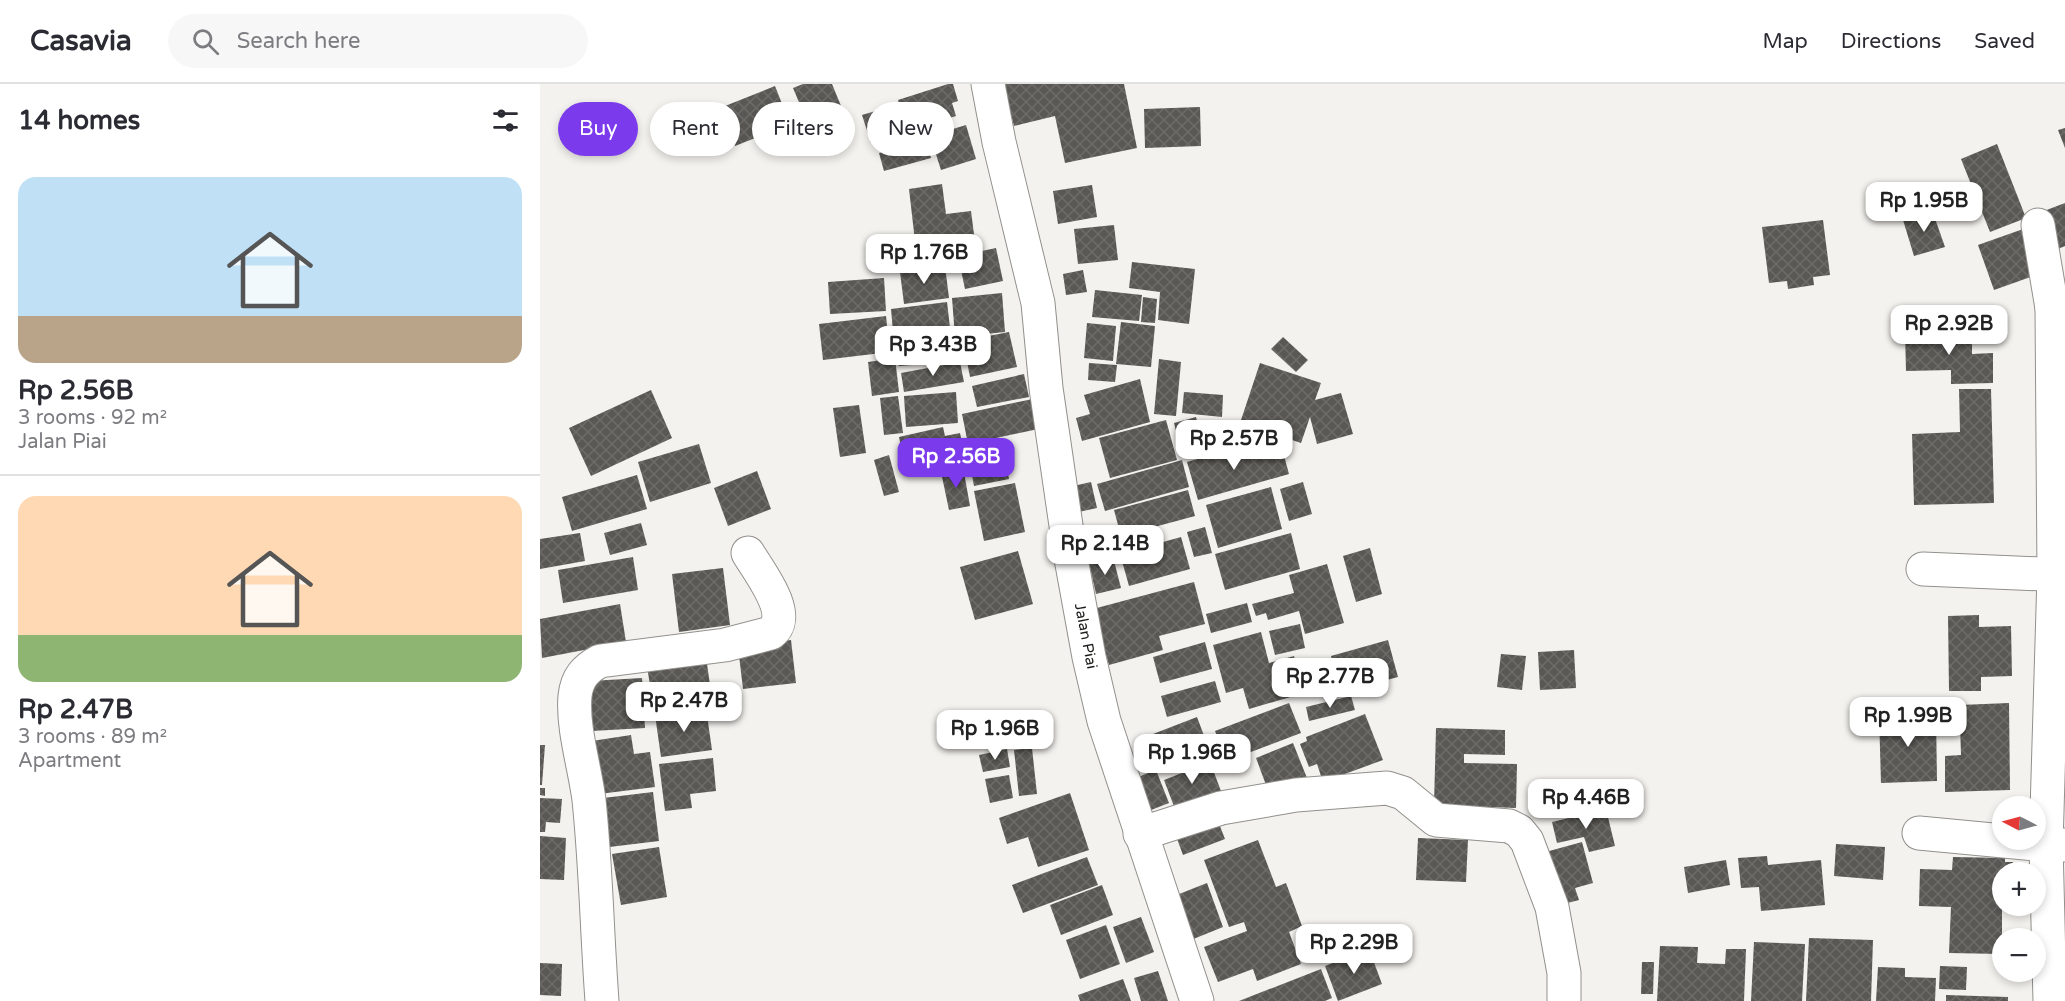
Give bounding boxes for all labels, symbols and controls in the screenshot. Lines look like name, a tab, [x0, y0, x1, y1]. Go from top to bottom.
search box	[168, 14, 588, 68]
text: Casavia	[30, 24, 132, 58]
icon: search	[189, 25, 222, 58]
text: Search here	[237, 28, 360, 54]
text: Map	[1762, 29, 1808, 54]
text: Directions	[1841, 29, 1941, 54]
text: Saved	[1974, 29, 2035, 54]
chip: Buy	[558, 102, 638, 156]
chip: Rent	[650, 102, 740, 156]
chip: Filters	[752, 102, 855, 156]
chip: New	[867, 102, 954, 156]
icon: filters	[489, 104, 522, 137]
text: 14 homes	[18, 105, 140, 136]
pin: Rp 1.95B	[1862, 182, 1986, 233]
text: Rp 1.95B	[1880, 189, 1968, 213]
icon: home	[216, 216, 324, 324]
pin: Rp 1.76B	[862, 234, 986, 285]
text: Rp 1.76B	[880, 241, 968, 265]
pin: Rp 2.92B	[1887, 305, 2011, 356]
text: Rp 2.92B	[1905, 312, 1993, 336]
pin: Rp 3.43B	[871, 326, 995, 377]
text: Rp 3.43B	[889, 333, 977, 357]
text: Rp 2.56B	[18, 375, 133, 406]
text: 3 rooms · 92 m²	[18, 406, 167, 430]
pin: Rp 2.57B	[1172, 420, 1296, 471]
text: Rp 2.57B	[1190, 427, 1278, 451]
text: Jalan Piai	[18, 430, 107, 454]
pin: Rp 2.56B	[894, 438, 1018, 489]
text: Rp 2.56B	[912, 445, 1000, 469]
pin: Rp 2.14B	[1043, 525, 1167, 576]
text: Rp 2.14B	[1061, 532, 1149, 556]
icon: home	[216, 535, 324, 643]
street label: Jalan Piai	[1071, 602, 1101, 670]
pin: Rp 2.77B	[1268, 658, 1392, 709]
text: Rp 2.77B	[1286, 665, 1374, 689]
pin: Rp 2.47B	[622, 682, 746, 733]
text: Rp 2.47B	[640, 689, 728, 713]
text: Rp 2.47B	[18, 694, 133, 725]
pin: Rp 1.99B	[1846, 697, 1970, 748]
text: Rp 1.99B	[1864, 704, 1952, 728]
pin: Rp 1.96B	[933, 710, 1057, 761]
text: Rp 1.96B	[951, 717, 1039, 741]
text: 3 rooms · 89 m²	[18, 725, 167, 749]
pin: Rp 1.96B	[1130, 734, 1254, 785]
text: Rp 1.96B	[1148, 741, 1236, 765]
text: Apartment	[18, 749, 121, 773]
pin: Rp 4.46B	[1524, 779, 1648, 830]
text: Rp 4.46B	[1542, 786, 1630, 810]
north arrow	[1992, 796, 2046, 850]
map controls	[1992, 796, 2046, 982]
button: +	[1992, 862, 2046, 916]
pin: Rp 2.29B	[1292, 924, 1416, 975]
button: −	[1992, 928, 2046, 982]
text: Rp 2.29B	[1310, 931, 1398, 955]

